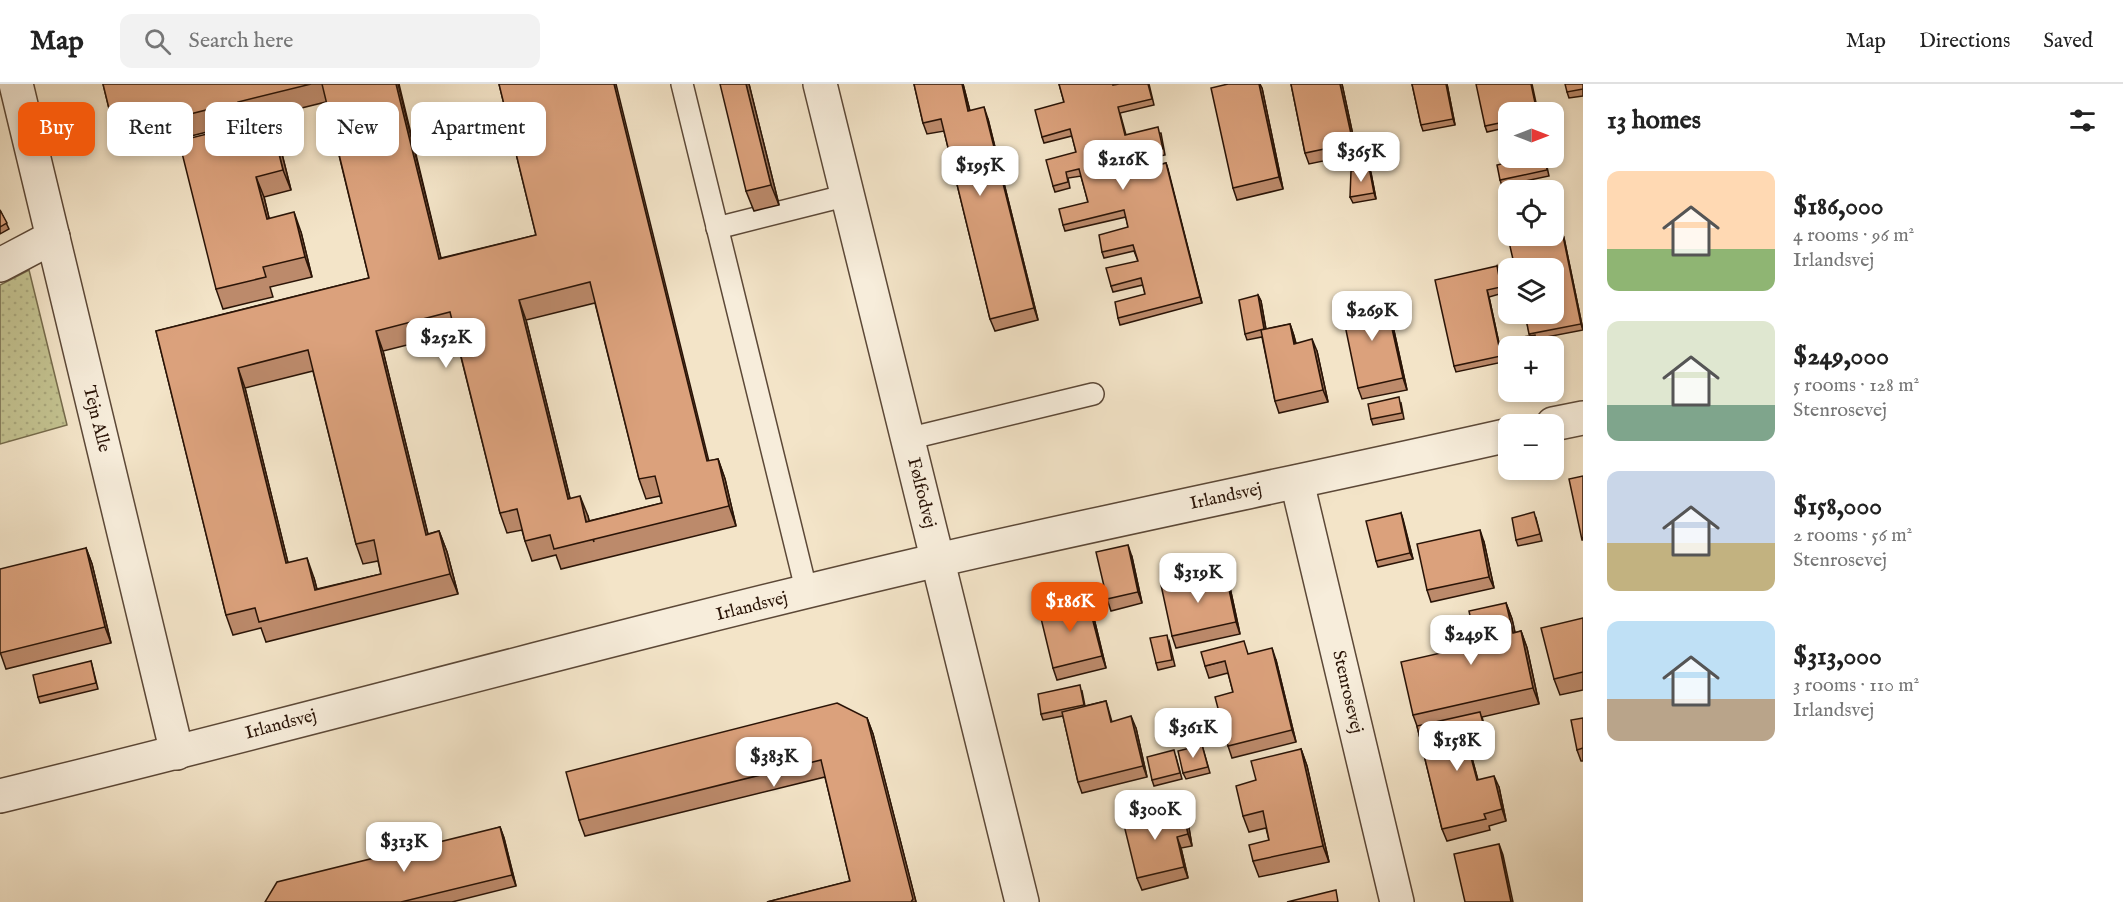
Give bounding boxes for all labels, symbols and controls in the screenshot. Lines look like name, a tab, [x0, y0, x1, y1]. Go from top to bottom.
search box	[120, 14, 540, 68]
text: Map	[30, 24, 84, 59]
icon: search	[141, 25, 174, 58]
text: Search here	[189, 27, 293, 55]
text: Map	[1846, 28, 1886, 55]
text: Directions	[1919, 28, 2010, 55]
text: Saved	[2043, 28, 2093, 55]
chip: Buy	[18, 102, 95, 156]
chip: Rent	[107, 102, 193, 156]
chip: Filters	[205, 102, 304, 156]
chip: New	[316, 102, 399, 156]
chip: Apartment	[411, 102, 546, 156]
north arrow	[1498, 102, 1564, 168]
map controls	[1498, 102, 1564, 480]
text: 13 homes	[1607, 104, 1701, 137]
icon: filters	[2066, 104, 2099, 137]
pin: $365K	[1319, 132, 1403, 183]
text: $365K	[1337, 139, 1385, 164]
pin: $216K	[1081, 140, 1165, 191]
pin: $195K	[938, 146, 1022, 197]
text: $216K	[1098, 147, 1148, 172]
text: $195K	[956, 153, 1004, 178]
button: locate	[1498, 180, 1564, 246]
text: $186,000	[1793, 190, 1883, 223]
icon: home	[1655, 195, 1727, 267]
text: 4 rooms · 96 m²	[1793, 223, 1914, 248]
text: Irlandsvej	[1793, 248, 1874, 273]
button: layers	[1498, 258, 1564, 324]
pin: $269K	[1330, 291, 1414, 342]
text: $269K	[1346, 298, 1398, 323]
pin: $252K	[404, 318, 488, 369]
text: $252K	[420, 325, 472, 350]
button: +	[1498, 336, 1564, 402]
text: $249,000	[1793, 340, 1889, 373]
icon: home	[1655, 345, 1727, 417]
text: 5 rooms · 128 m²	[1793, 373, 1919, 398]
street label: Tejn Alle	[77, 383, 115, 455]
text: Stenrosevej	[1793, 398, 1887, 423]
button: −	[1498, 414, 1564, 480]
street label: Følfodvej	[901, 455, 941, 531]
street label: Irlandsvej	[1188, 478, 1264, 516]
text: $158,000	[1793, 490, 1882, 523]
icon: home	[1655, 495, 1727, 567]
text: 2 rooms · 56 m²	[1793, 523, 1912, 548]
text: Stenrosevej	[1793, 548, 1887, 573]
pin: $319K	[1156, 553, 1240, 604]
text: $319K	[1173, 560, 1223, 585]
pin: $186K	[1028, 582, 1112, 633]
street label: Irlandsvej	[714, 587, 790, 627]
text: $186K	[1045, 589, 1095, 614]
pin: $249K	[1429, 615, 1513, 666]
text: $249K	[1444, 622, 1498, 647]
text: $313,000	[1793, 640, 1882, 673]
icon: home	[1655, 645, 1727, 717]
street label: Stenrosevej	[1326, 648, 1368, 736]
text: 3 rooms · 110 m²	[1793, 673, 1919, 698]
text: Irlandsvej	[1793, 698, 1874, 723]
street label: Irlandsvej	[243, 704, 319, 746]
pin: $361K	[1151, 708, 1235, 759]
text: $361K	[1169, 715, 1217, 740]
pin: $158K	[1415, 721, 1499, 772]
text: $158K	[1433, 728, 1481, 753]
pin: $383K	[732, 737, 816, 788]
text: $383K	[750, 744, 798, 769]
pin: $300K	[1113, 790, 1197, 841]
text: $300K	[1129, 797, 1181, 822]
pin: $313K	[362, 822, 446, 873]
text: $313K	[380, 829, 428, 854]

